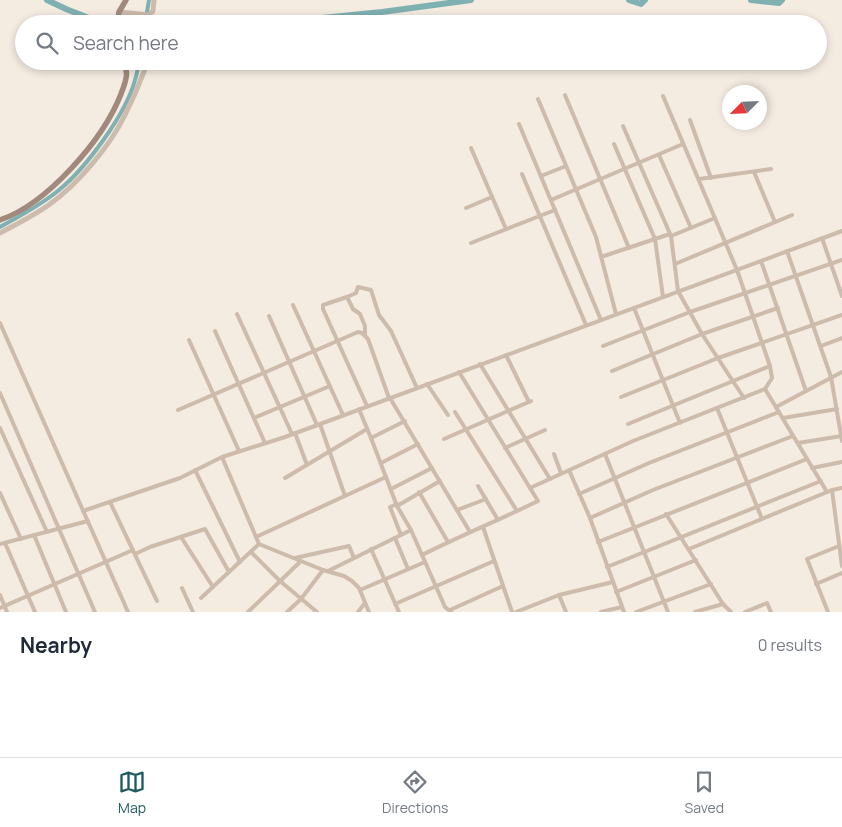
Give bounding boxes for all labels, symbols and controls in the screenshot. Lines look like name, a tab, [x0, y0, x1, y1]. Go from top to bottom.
search box	[15, 15, 827, 70]
icon: search	[33, 29, 61, 57]
text: Search here	[73, 30, 179, 56]
north arrow	[722, 85, 767, 130]
text: Nearby	[20, 631, 92, 659]
text: 0 results	[758, 634, 822, 656]
tab: Map	[118, 768, 146, 817]
tab: Directions	[382, 768, 448, 817]
tab: Saved	[685, 768, 724, 817]

